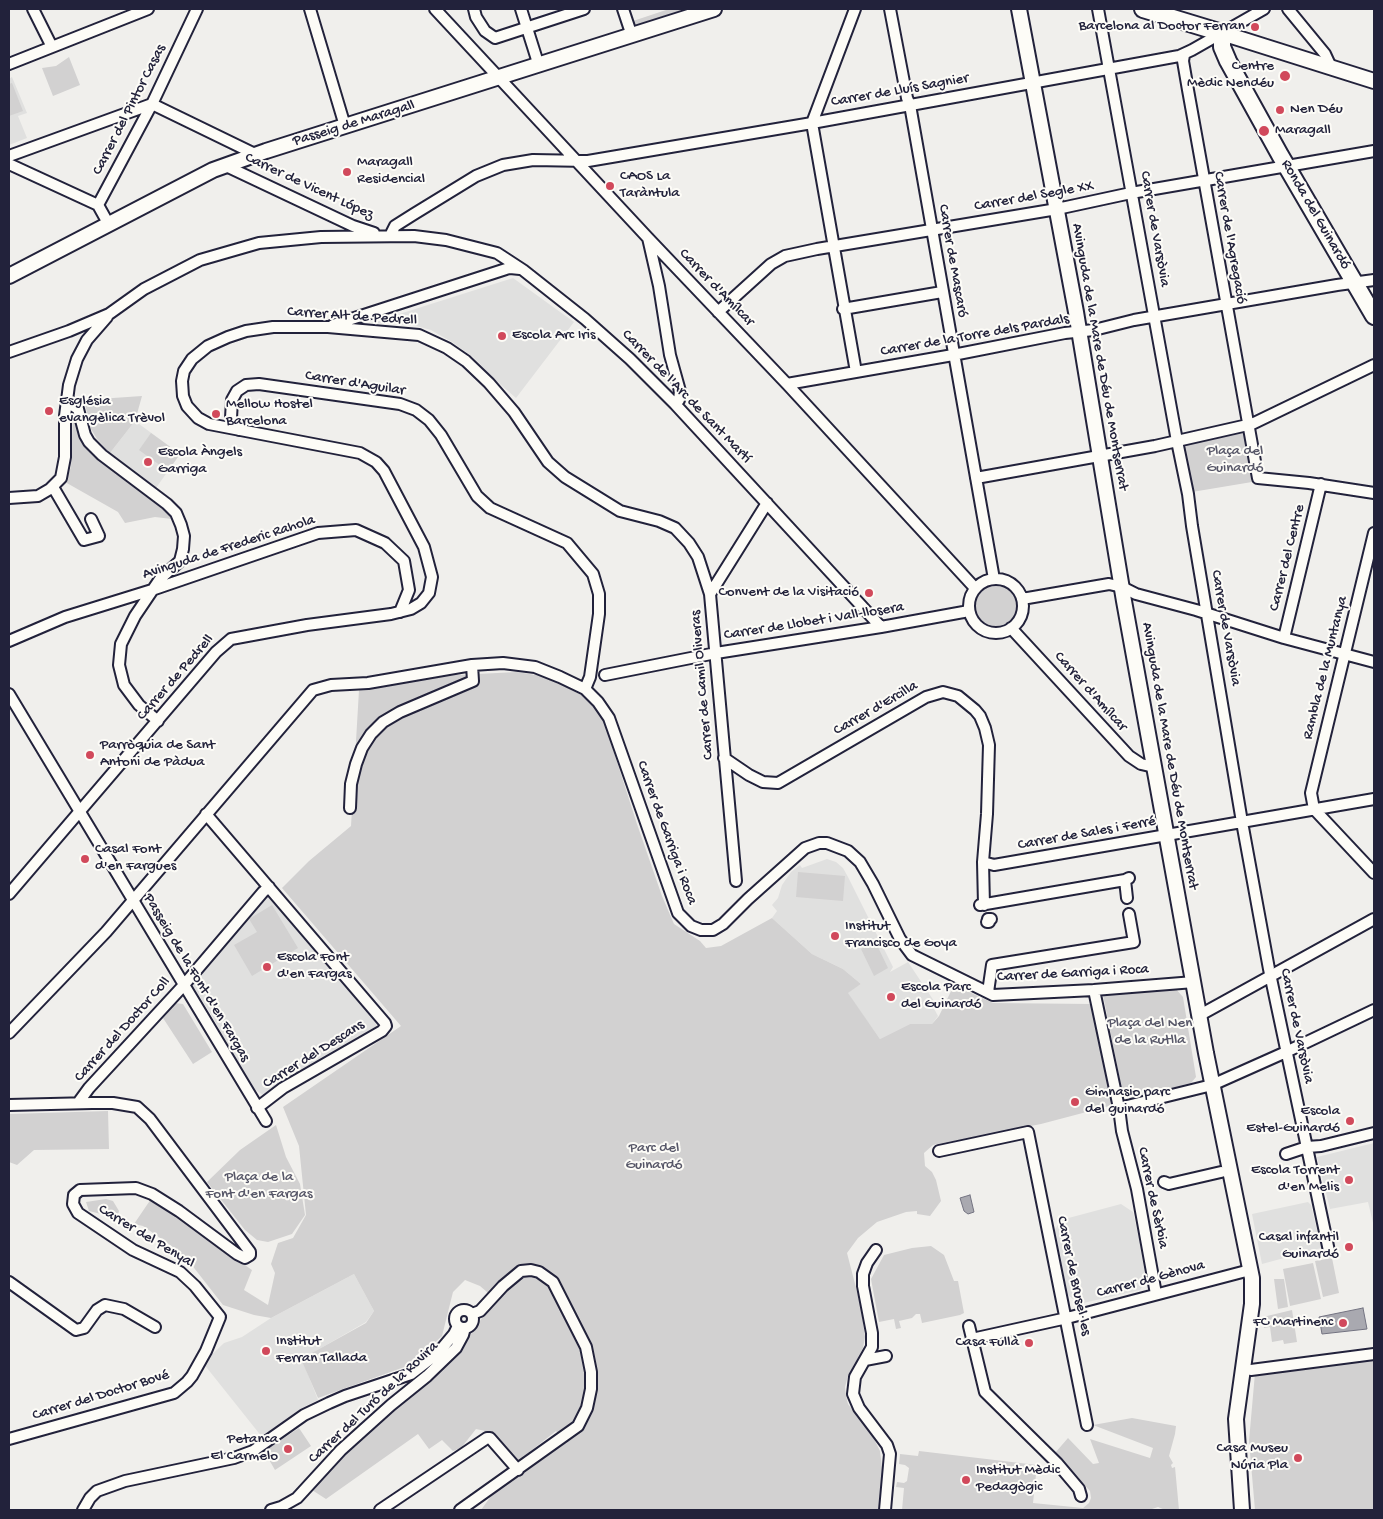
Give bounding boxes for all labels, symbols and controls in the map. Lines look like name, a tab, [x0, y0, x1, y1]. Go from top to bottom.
place label: Barcelona al Doctor Ferran	[1079, 18, 1245, 36]
marker: Barcelona al Doctor Ferran	[1249, 21, 1261, 33]
street label: Carrer del Pintor Casas	[89, 42, 171, 178]
place label: Centre Mèdic Nendéu	[1187, 58, 1274, 93]
marker: Centre Mèdic Nendéu	[1278, 69, 1292, 83]
street label: Carrer de Lluís Sagnier	[830, 70, 970, 112]
street label: Passeig de Maragall	[291, 97, 417, 151]
place label: Nen Déu	[1290, 101, 1343, 119]
marker: Nen Déu	[1274, 104, 1286, 116]
place label: Maragall	[1275, 122, 1331, 140]
marker: Maragall	[1257, 124, 1271, 138]
street label: Carrer de Vicent López	[242, 149, 376, 225]
place label: Maragall Residencial	[357, 154, 425, 189]
street label: Ronda del Guinardó	[1276, 157, 1354, 273]
marker: Maragall Residencial	[341, 166, 353, 178]
place label: CAOS La Taràntula	[620, 168, 680, 203]
street label: Carrer de Varsòvia	[1135, 170, 1173, 288]
street label: Carrer de l'Agregació	[1208, 170, 1250, 306]
street label: Carrer del Segle XX	[973, 178, 1095, 216]
marker: CAOS La Taràntula	[604, 180, 616, 192]
street label: Carrer de Mascaró	[933, 203, 971, 319]
street label: Avinguda de la Mare de Déu de Montserrat	[1067, 222, 1131, 492]
street label: Carrer d'Amílcar	[674, 245, 758, 331]
street label: Carrer Alt de Pedrell	[287, 303, 417, 331]
street label: Carrer de la Torre dels Pardals	[879, 311, 1071, 361]
street label: Carrer de l'Arc de Sant Martí	[617, 326, 755, 468]
place label: Escola Arc Iris	[512, 327, 595, 345]
marker: Escola Arc Iris	[496, 330, 508, 342]
street label: Carrer d'Aguilar	[304, 367, 406, 401]
place label: Església evangèlica Trèvol	[59, 393, 165, 428]
place label: Mellow Hostel Barcelona	[226, 396, 313, 431]
marker: Església evangèlica Trèvol	[43, 405, 55, 417]
marker: Mellow Hostel Barcelona	[210, 408, 222, 420]
park label: Plaça del Guinardó	[1206, 443, 1264, 478]
place label: Escola Àngels Garriga	[158, 444, 242, 479]
marker: Escola Àngels Garriga	[142, 456, 154, 468]
street label: Carrer del Centre	[1266, 503, 1310, 613]
street label: Avinguda de Frederic Rahola	[140, 512, 318, 584]
street label: Carrer de Varsòvia	[1206, 569, 1244, 687]
place label: Convent de la Visitació	[719, 584, 859, 602]
marker: Convent de la Visitació	[863, 587, 875, 599]
street label: Rambla de la Muntanya	[1299, 594, 1353, 742]
street label: Carrer de Llobet i Vall-llosera	[723, 599, 905, 645]
street label: Carrer de Camil Oliveras	[687, 609, 719, 761]
street label: Avinguda de la Mare de Déu de Montserrat	[1137, 621, 1201, 891]
street label: Carrer de Pedrell	[134, 631, 218, 725]
street label: Carrer d'Amílcar	[1049, 648, 1131, 736]
street label: Carrer d'Ercilla	[831, 678, 921, 740]
place label: Parròquia de Sant Antoni de Pàdua	[100, 737, 215, 772]
marker: Parròquia de Sant Antoni de Pàdua	[84, 749, 96, 761]
street label: Carrer de Garriga i Roca	[632, 759, 700, 907]
street label: Carrer de Sales i Ferré	[1017, 813, 1157, 855]
place label: Casal Font d'en Fargues	[95, 841, 176, 876]
marker: Casal Font d'en Fargues	[79, 853, 91, 865]
street label: Passeig de la Font d'en Fargas	[139, 891, 253, 1065]
place label: Institut Francisco de Goya	[845, 918, 957, 953]
marker: Institut Francisco de Goya	[829, 930, 841, 942]
place label: Escola Font d'en Fargas	[277, 949, 352, 984]
marker: Escola Font d'en Fargas	[261, 961, 273, 973]
street label: Carrer de Garriga i Roca	[997, 961, 1149, 987]
street label: Carrer de Varsòvia	[1275, 967, 1317, 1085]
street label: Carrer del Doctor Coll	[71, 974, 175, 1086]
place label: Escola Parc del Guinardó	[901, 979, 981, 1014]
marker: Escola Parc del Guinardó	[885, 991, 897, 1003]
park label: Plaça del Nen de la Rutlla	[1108, 1015, 1192, 1050]
street label: Carrer del Descans	[260, 1017, 368, 1093]
place label: Gimnasio parc del guinardó	[1085, 1084, 1170, 1119]
marker: Gimnasio parc del guinardó	[1069, 1096, 1081, 1108]
place label: Escola Estel-Guinardó	[1246, 1103, 1340, 1138]
marker: Escola Estel-Guinardó	[1344, 1115, 1356, 1127]
park label: Parc del Guinardó	[625, 1140, 683, 1175]
street label: Carrer de Sèrbia	[1132, 1146, 1172, 1250]
place label: Escola Torrent d'en Melis	[1251, 1162, 1339, 1197]
park label: Plaça de la Font d'en Fargas	[206, 1169, 312, 1204]
marker: Escola Torrent d'en Melis	[1343, 1174, 1355, 1186]
street label: Carrer del Penyal	[95, 1201, 197, 1273]
street label: Carrer de Brusel·les	[1052, 1215, 1094, 1337]
place label: Casal infantil Guinardó	[1259, 1229, 1339, 1264]
marker: Casal infantil Guinardó	[1343, 1241, 1355, 1253]
street label: Carrer de Gènova	[1095, 1257, 1207, 1303]
place label: FC Martinenc	[1253, 1314, 1333, 1332]
marker: FC Martinenc	[1337, 1317, 1349, 1329]
place label: Institut Ferran Tallada	[276, 1333, 367, 1368]
place label: Casa Fullà	[955, 1334, 1019, 1352]
marker: Casa Fullà	[1023, 1337, 1035, 1349]
street label: Carrer del Turó de la Rovira	[305, 1338, 443, 1468]
marker: Institut Ferran Tallada	[260, 1345, 272, 1357]
street label: Carrer del Doctor Bové	[30, 1367, 172, 1425]
place label: Petanca El Carmelo	[211, 1431, 278, 1466]
place label: Casa Museu Núria Pla	[1216, 1440, 1288, 1475]
marker: Petanca El Carmelo	[282, 1443, 294, 1455]
marker: Casa Museu Núria Pla	[1292, 1452, 1304, 1464]
place label: Institut Mèdic Pedagògic	[976, 1462, 1060, 1497]
marker: Institut Mèdic Pedagògic	[960, 1474, 972, 1486]

